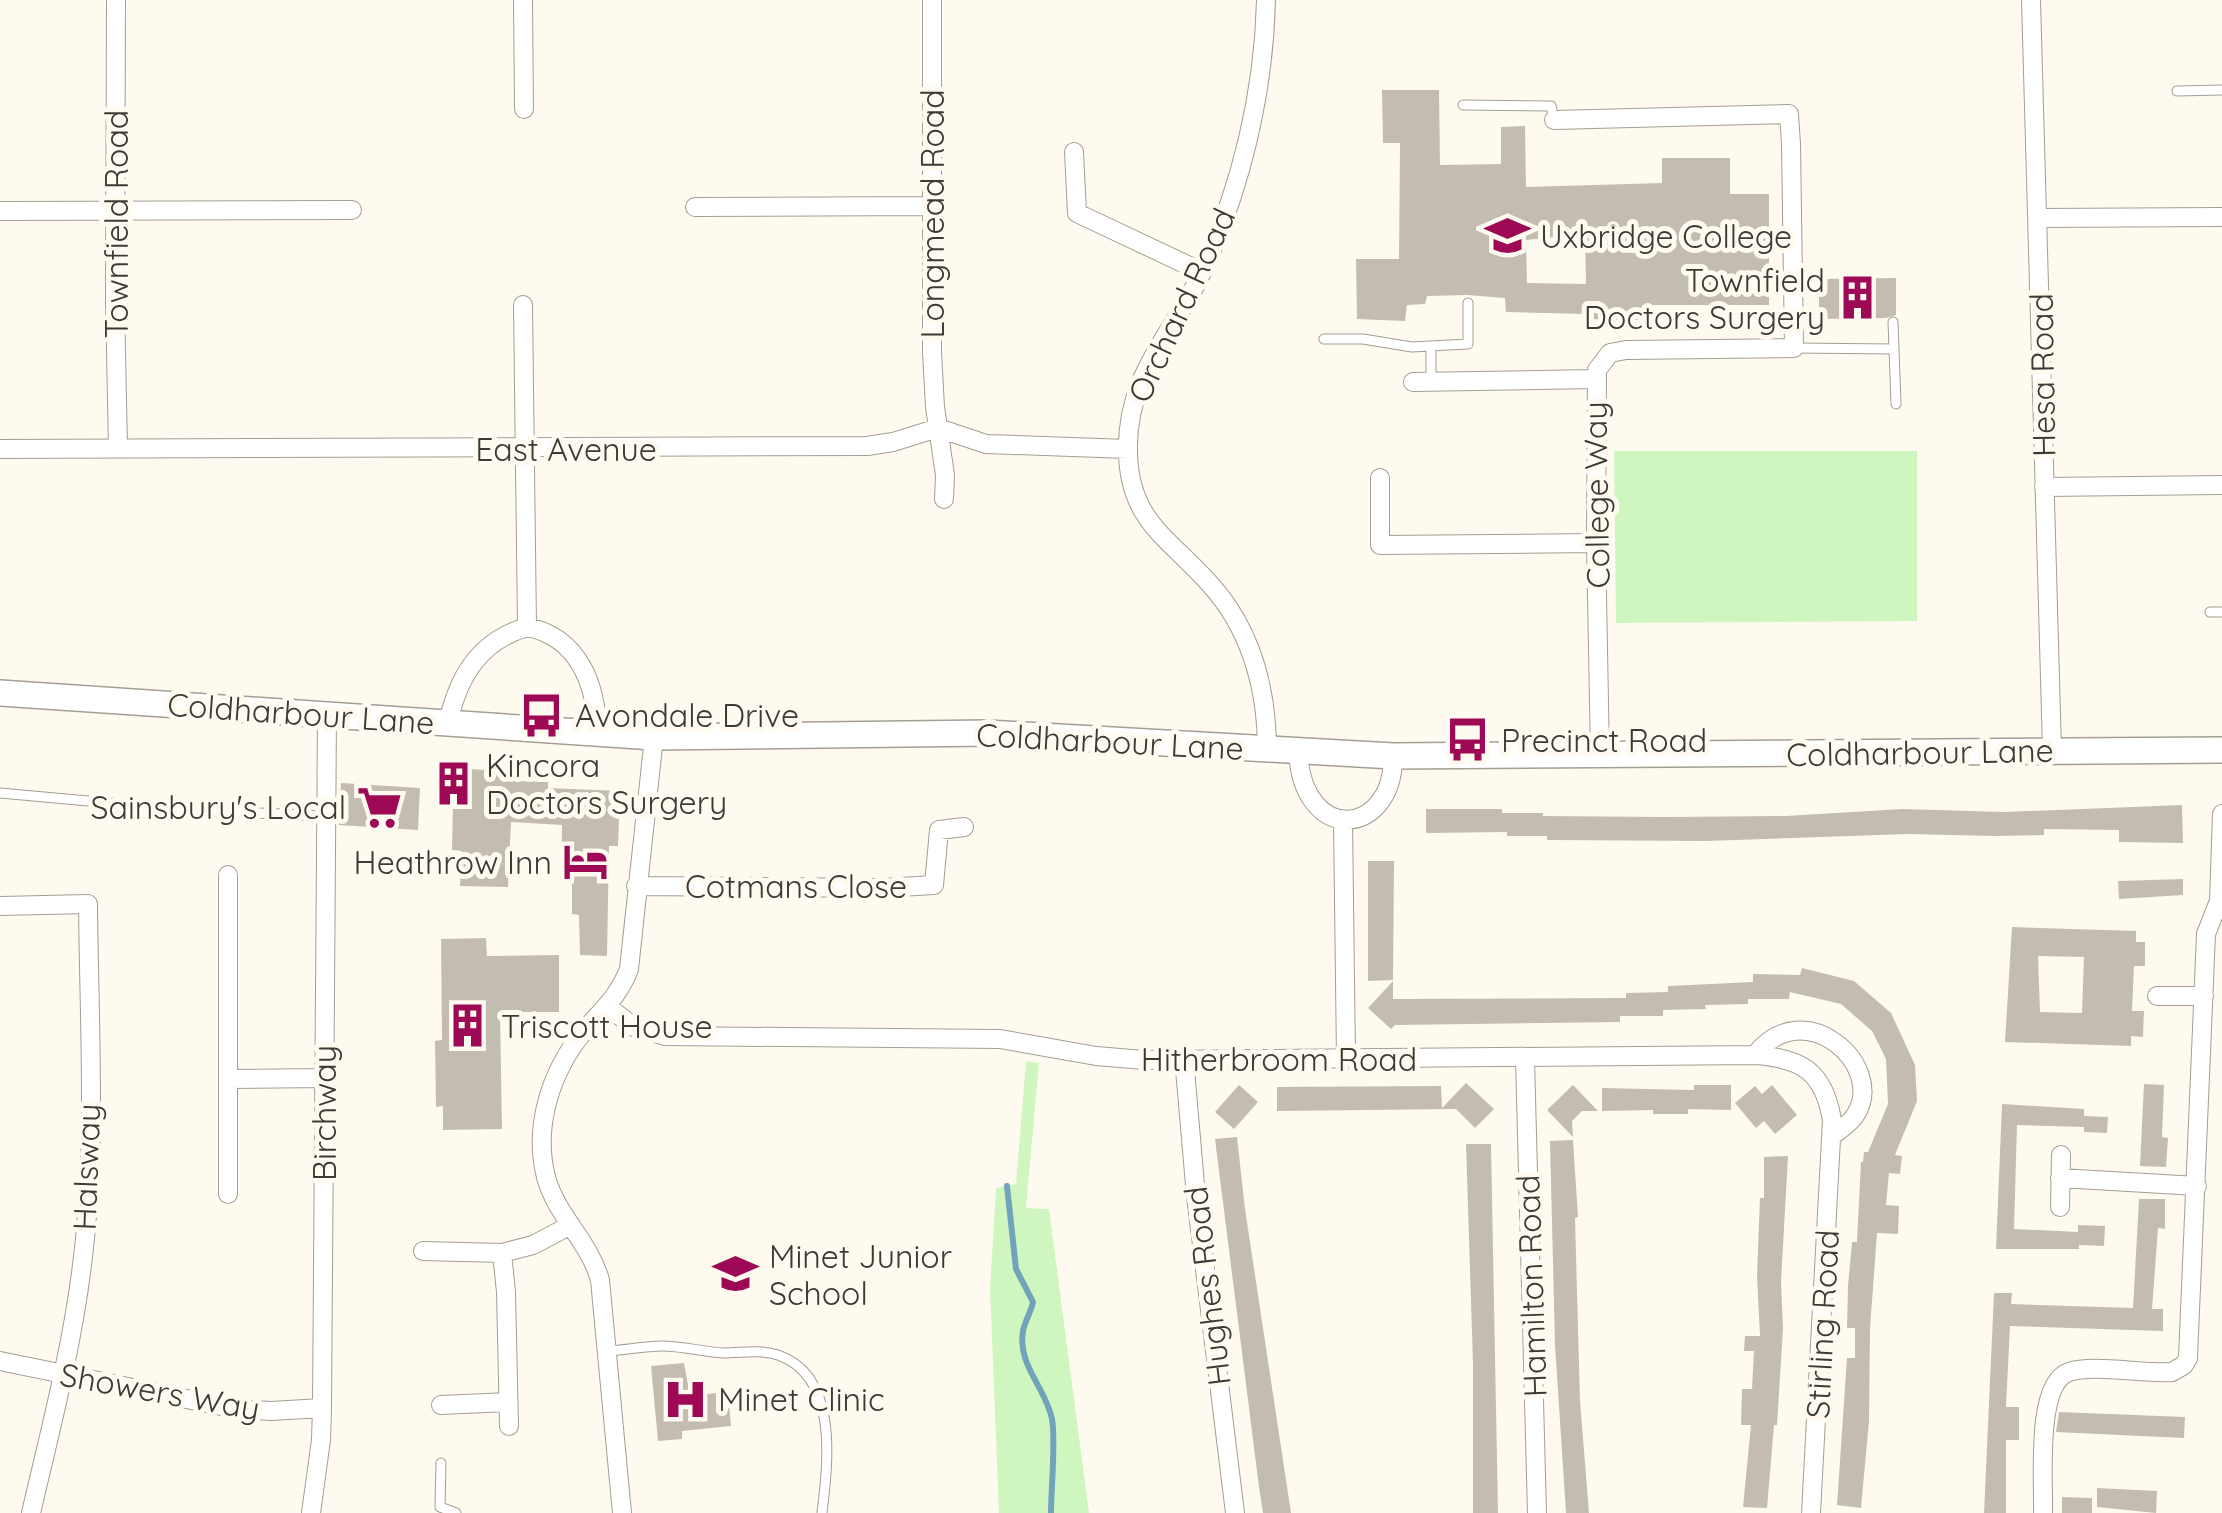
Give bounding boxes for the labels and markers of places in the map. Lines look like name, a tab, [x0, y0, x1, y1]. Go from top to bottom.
school or university icon: Uxbridge College	[1483, 212, 1531, 260]
place label: Uxbridge College	[1540, 216, 1792, 256]
place label: Townfield Doctors Surgery	[1584, 260, 1825, 337]
building icon: Townfield Doctors Surgery	[1834, 274, 1882, 322]
bus stop icon: Avondale Drive	[518, 691, 566, 739]
place label: Avondale Drive	[575, 695, 799, 735]
bus stop icon: Precinct Road	[1444, 716, 1492, 764]
place label: Precinct Road	[1501, 720, 1707, 760]
place label: Kincora Doctors Surgery	[486, 745, 727, 822]
building icon: Kincora Doctors Surgery	[429, 759, 477, 807]
supermarket icon: Sainsbury's Local	[355, 783, 403, 831]
place label: Sainsbury's Local	[91, 787, 346, 827]
hotel icon: Heathrow Inn	[561, 838, 609, 886]
place label: Heathrow Inn	[354, 842, 552, 882]
building icon: Triscott House	[444, 1002, 492, 1050]
place label: Triscott House	[501, 1006, 713, 1046]
place label: Minet Junior School	[769, 1236, 952, 1313]
school or university icon: Minet Junior School	[712, 1250, 760, 1298]
hospital icon: Minet Clinic	[661, 1375, 709, 1423]
place label: Minet Clinic	[718, 1379, 885, 1419]

